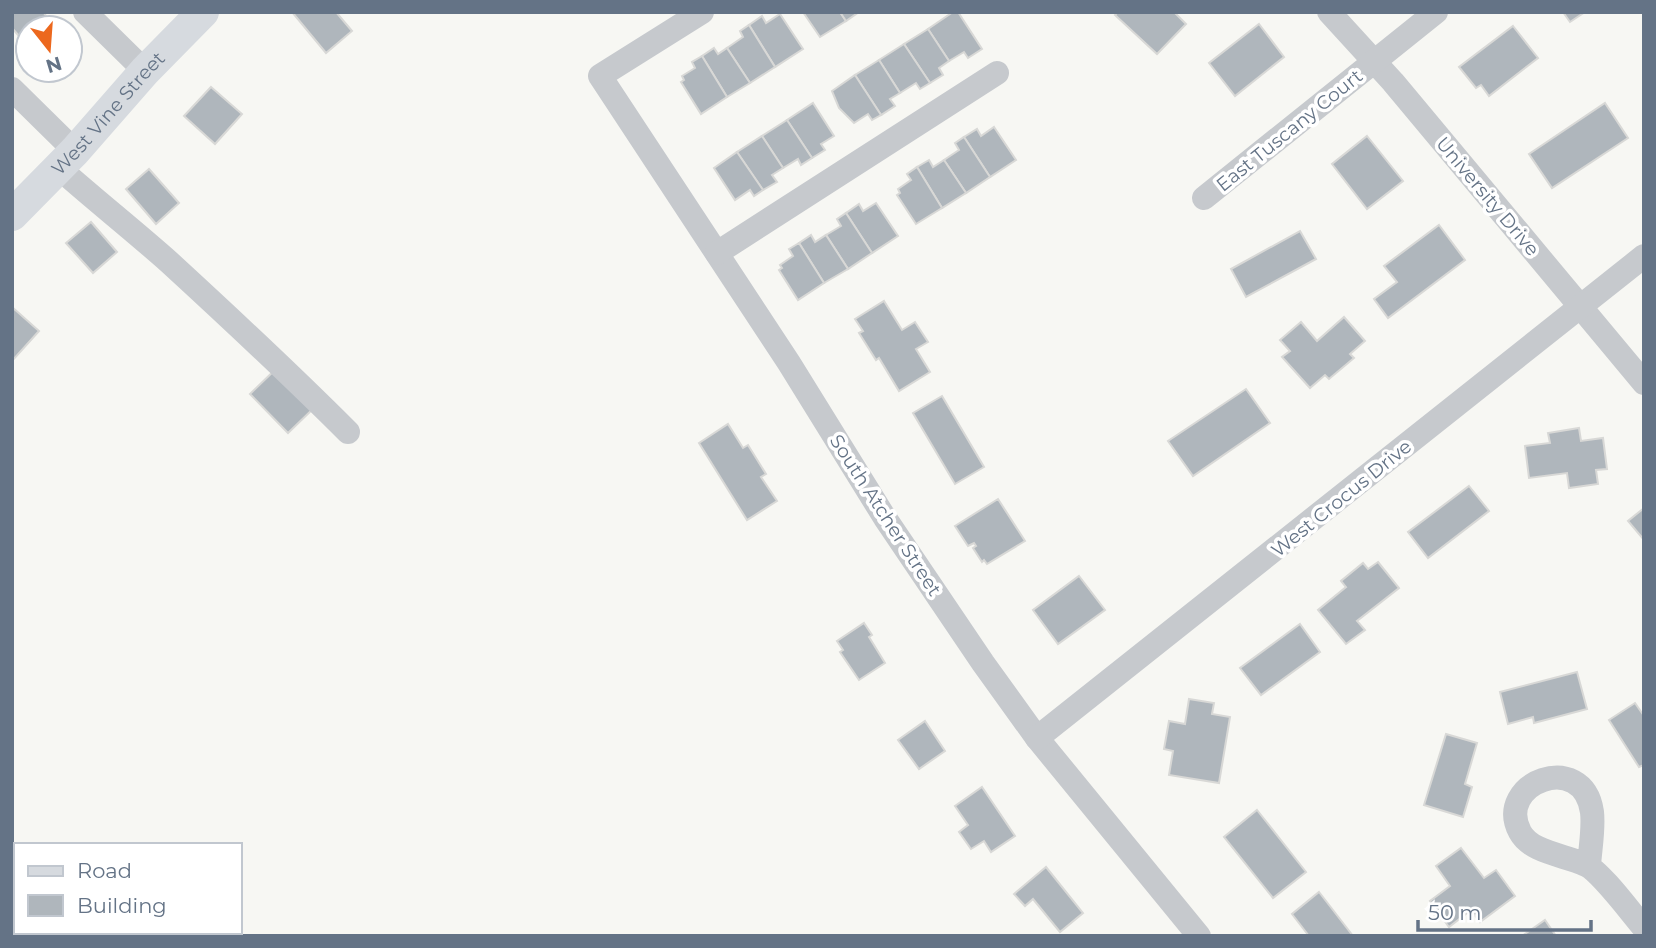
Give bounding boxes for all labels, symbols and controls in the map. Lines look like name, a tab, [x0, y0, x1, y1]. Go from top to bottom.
north arrow	[14, 14, 84, 84]
street label: West Vine Street	[47, 47, 170, 180]
text: N	[43, 52, 65, 78]
street label: East Tuscany Court	[1212, 64, 1367, 196]
street label: University Drive	[1431, 132, 1544, 261]
street label: South Atcher Street	[825, 430, 946, 600]
street label: West Crocus Drive	[1267, 435, 1416, 562]
legend	[14, 843, 242, 934]
text: Road	[77, 858, 132, 883]
scale bar	[1418, 888, 1591, 932]
text: Building	[77, 893, 167, 918]
text: 50 m	[1428, 900, 1482, 925]

